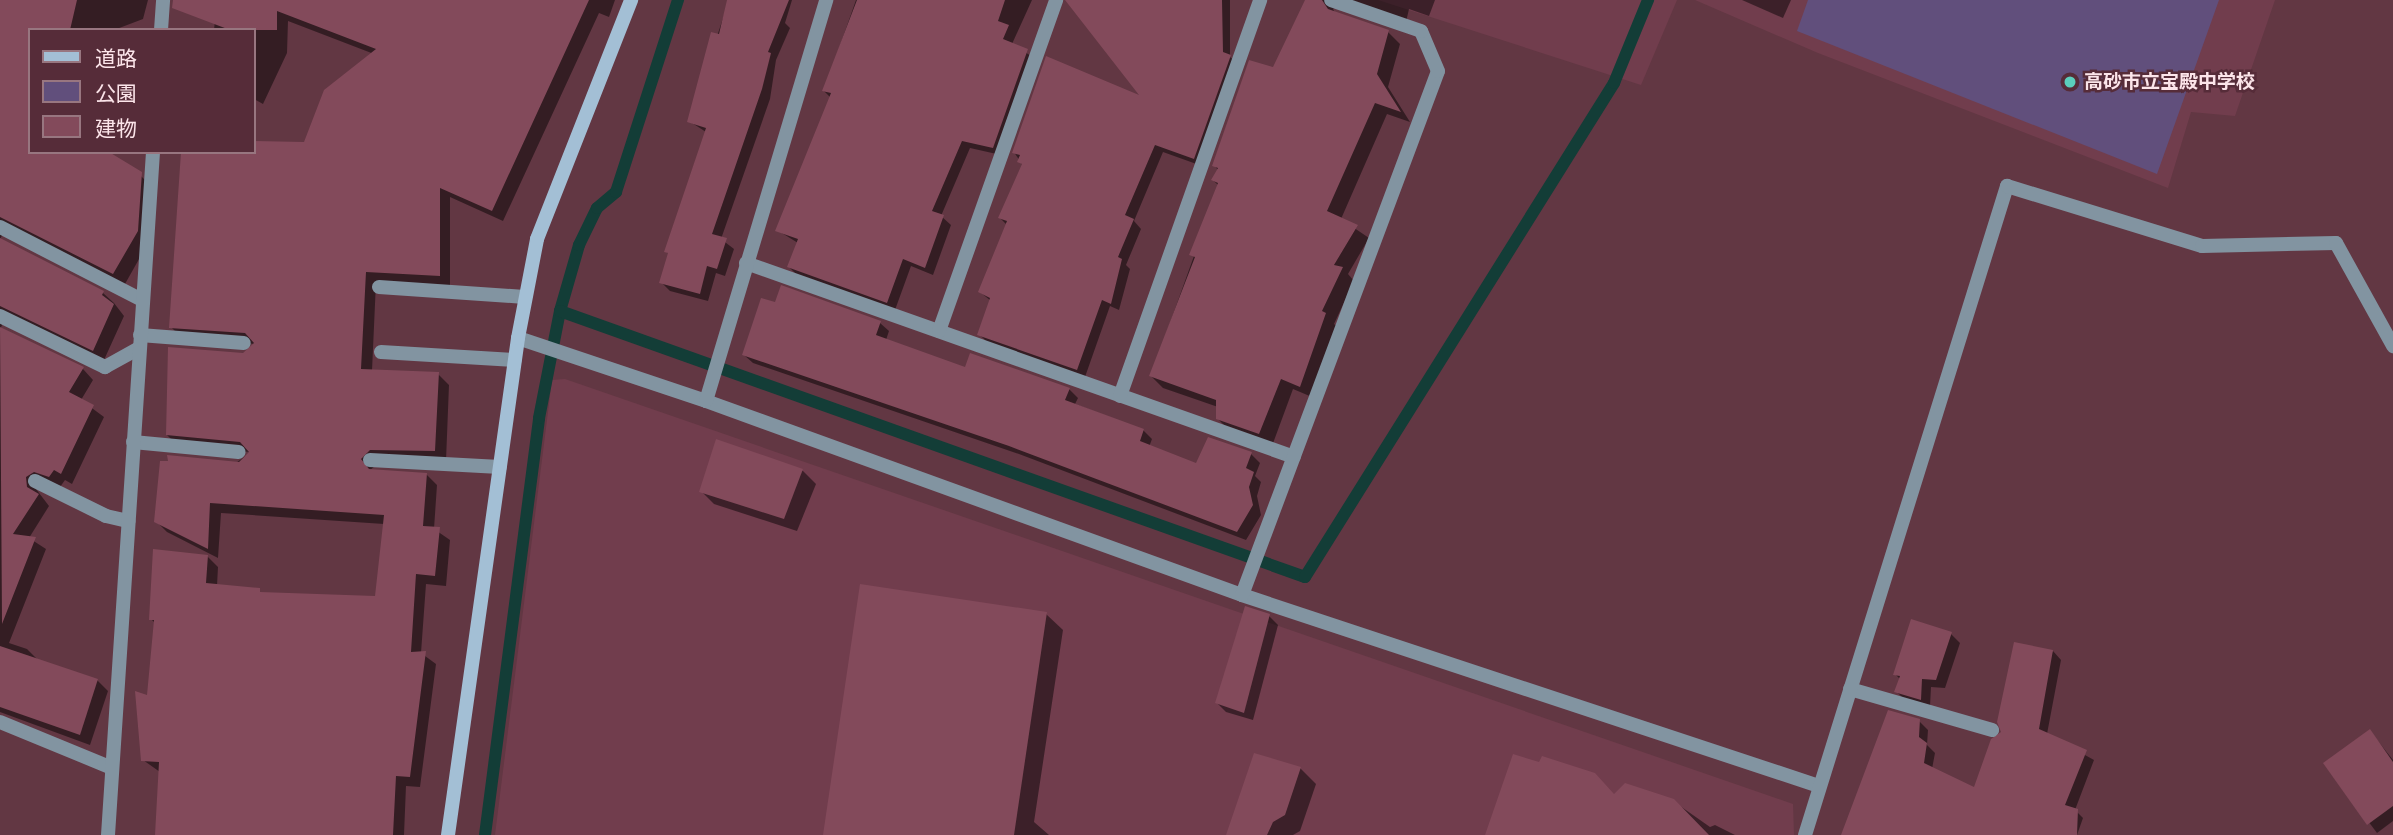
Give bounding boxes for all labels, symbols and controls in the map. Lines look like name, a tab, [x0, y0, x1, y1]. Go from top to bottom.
legend	[28, 28, 256, 154]
text: 道路	[95, 44, 137, 72]
place label: 高砂市立宝殿中学校	[2084, 71, 2255, 93]
marker: 高砂市立宝殿中学校	[2062, 74, 2078, 90]
text: 公園	[95, 79, 137, 107]
text: 建物	[95, 114, 137, 142]

